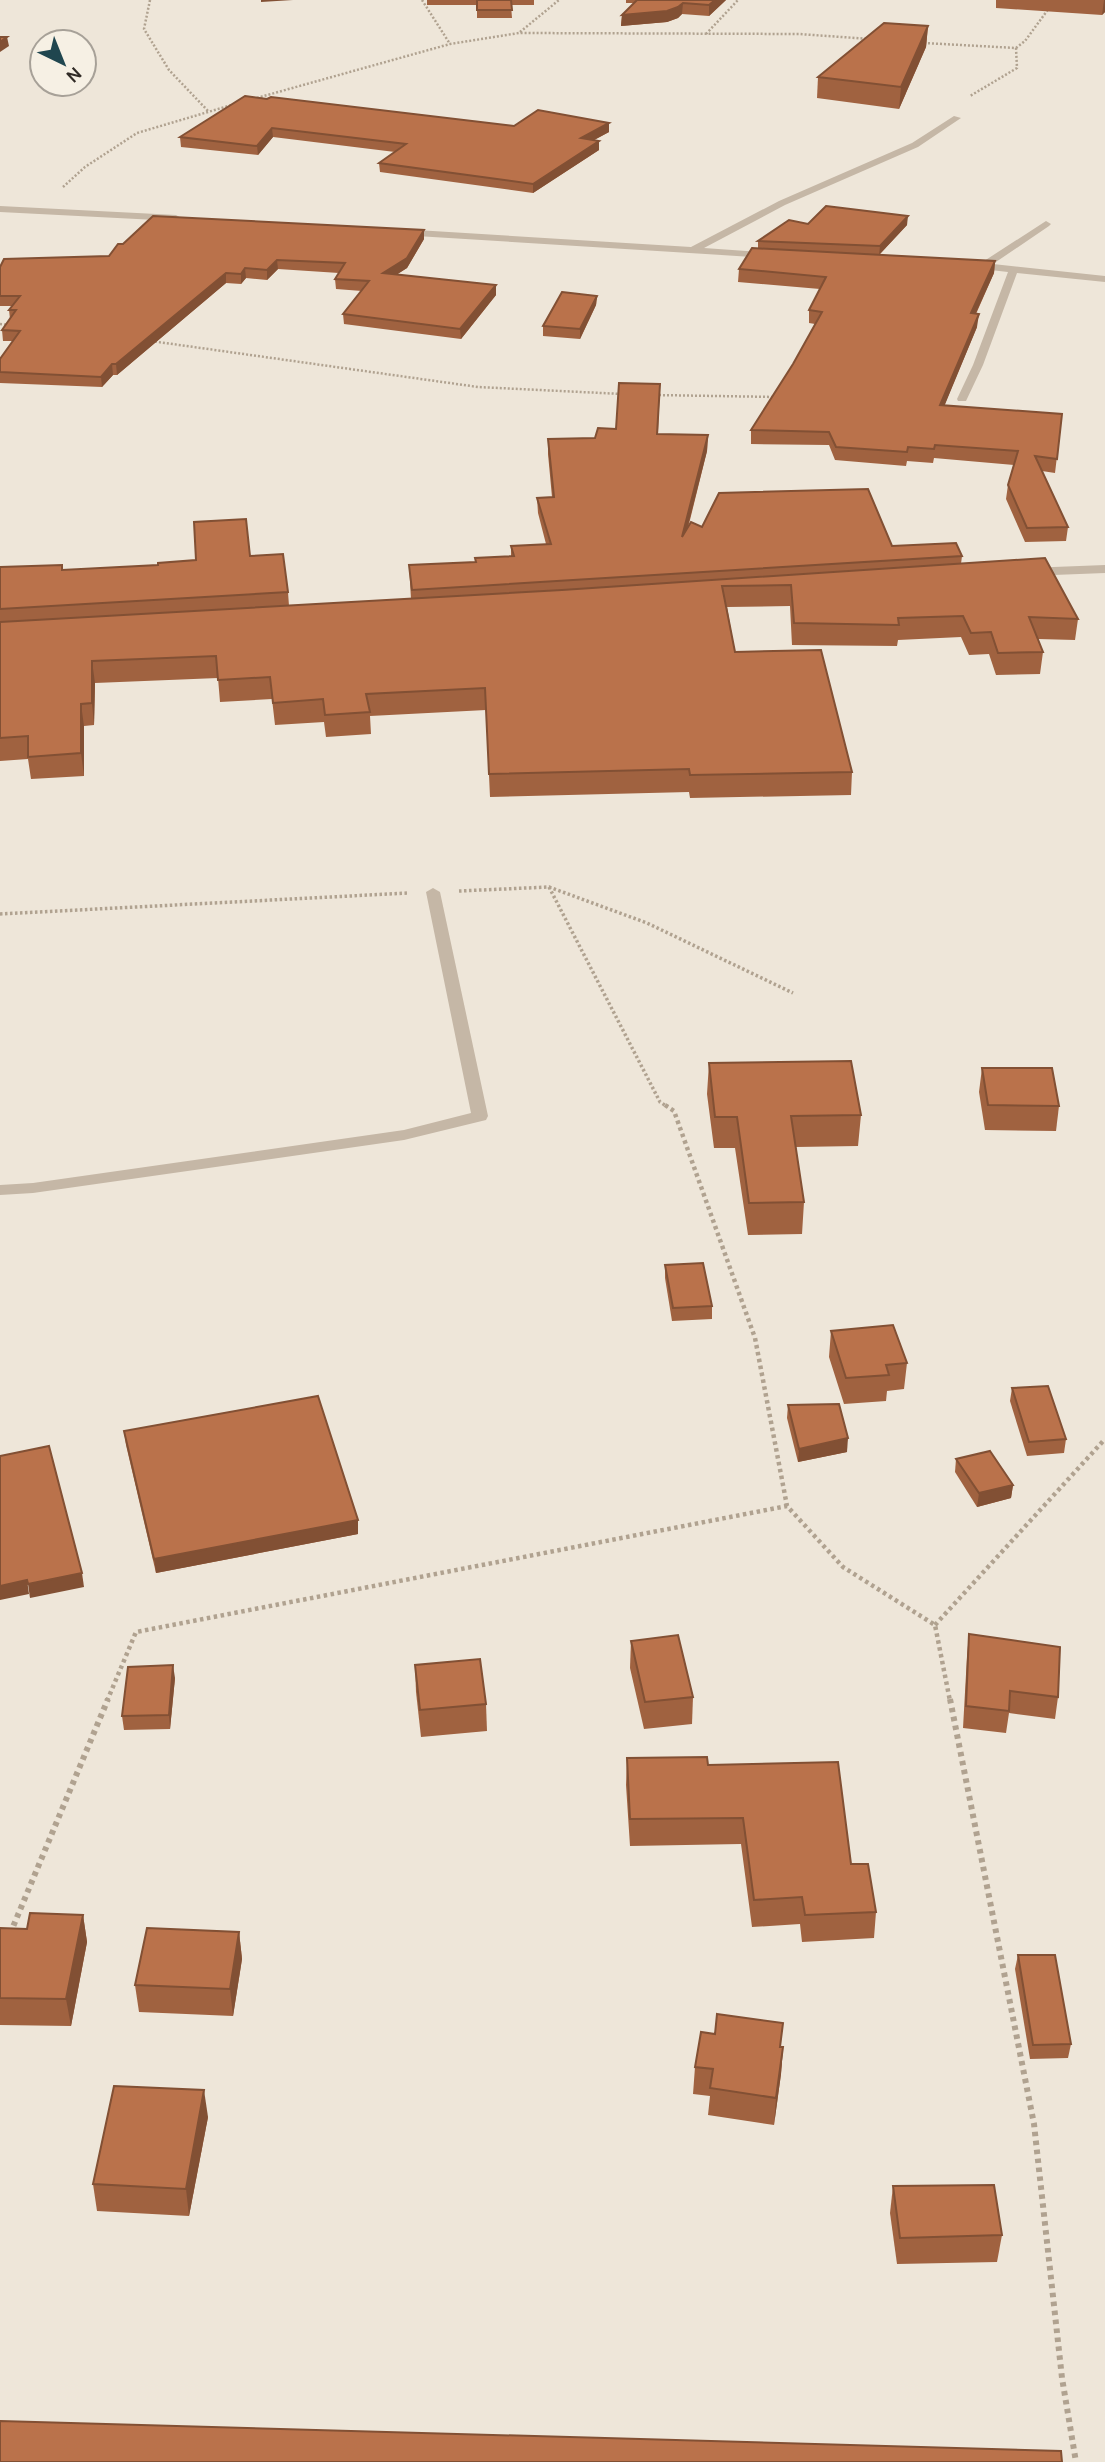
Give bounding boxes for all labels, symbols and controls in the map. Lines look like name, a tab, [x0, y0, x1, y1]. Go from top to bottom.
north arrow	[28, 28, 98, 98]
text: N	[61, 62, 86, 87]

